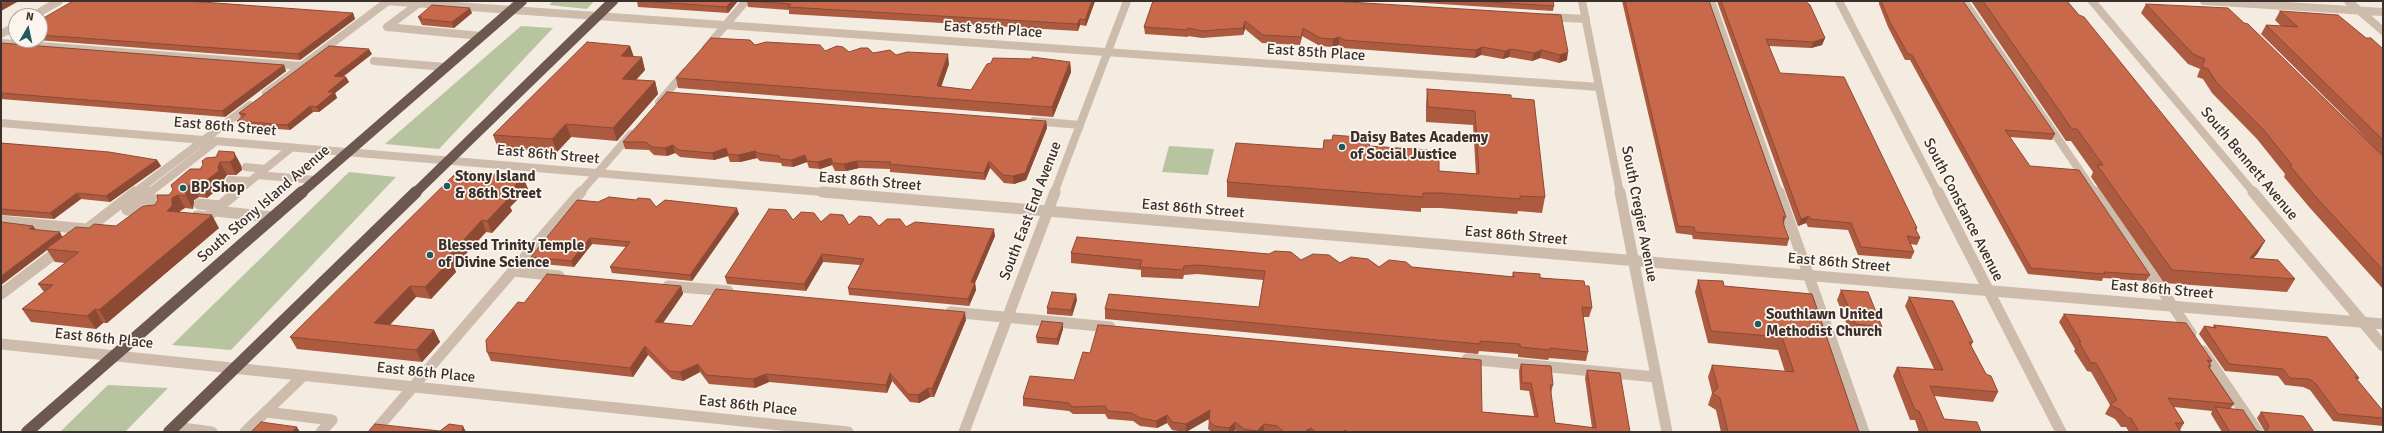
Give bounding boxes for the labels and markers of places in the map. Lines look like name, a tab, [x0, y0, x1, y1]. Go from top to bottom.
place label: Daisy Bates Academy of Social Justice	[1350, 129, 1488, 164]
marker: Daisy Bates Academy of Social Justice	[1337, 142, 1347, 152]
place label: Stony Island & 86th Street	[455, 168, 542, 203]
place label: BP Shop	[191, 179, 245, 197]
marker: Stony Island & 86th Street	[442, 181, 452, 191]
marker: BP Shop	[178, 183, 188, 193]
place label: Blessed Trinity Temple of Divine Science	[438, 237, 584, 272]
marker: Blessed Trinity Temple of Divine Science	[425, 250, 435, 260]
place label: Southlawn United Methodist Church	[1766, 306, 1883, 341]
marker: Southlawn United Methodist Church	[1753, 319, 1763, 329]

